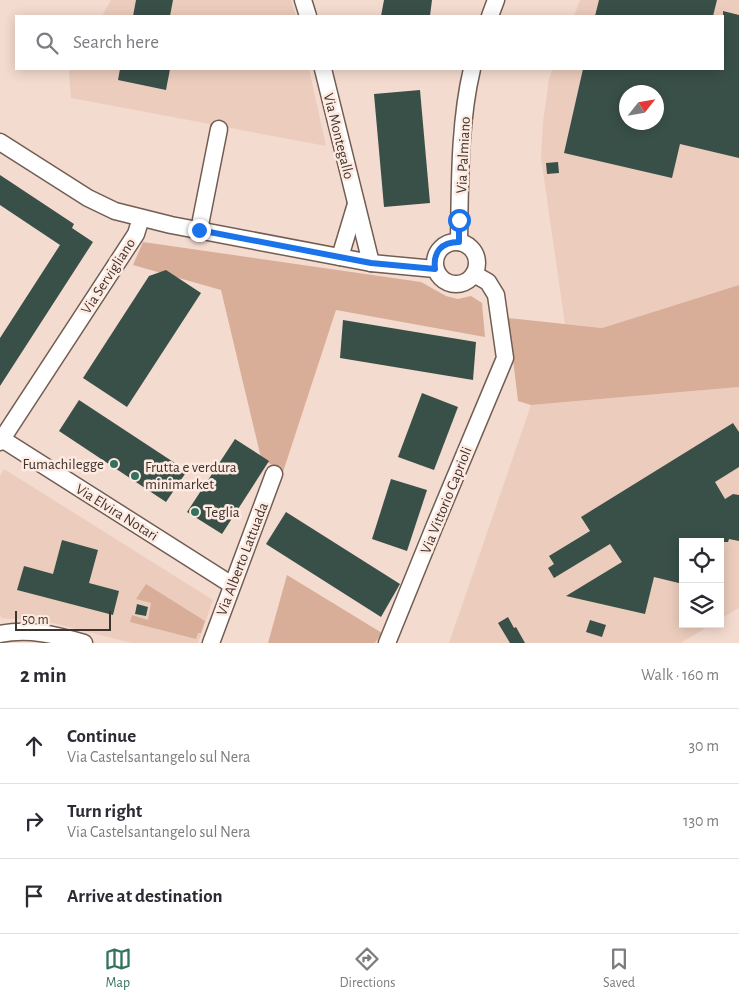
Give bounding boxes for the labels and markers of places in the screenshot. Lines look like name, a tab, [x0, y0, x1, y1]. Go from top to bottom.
place label: Fumachilegge	[23, 457, 104, 472]
marker: Fumachilegge	[108, 458, 120, 470]
place label: Frutta e verdura minimarket	[145, 460, 237, 492]
marker: Frutta e verdura minimarket	[129, 470, 141, 482]
place label: Teglia	[205, 505, 240, 520]
marker: Teglia	[189, 506, 201, 518]

